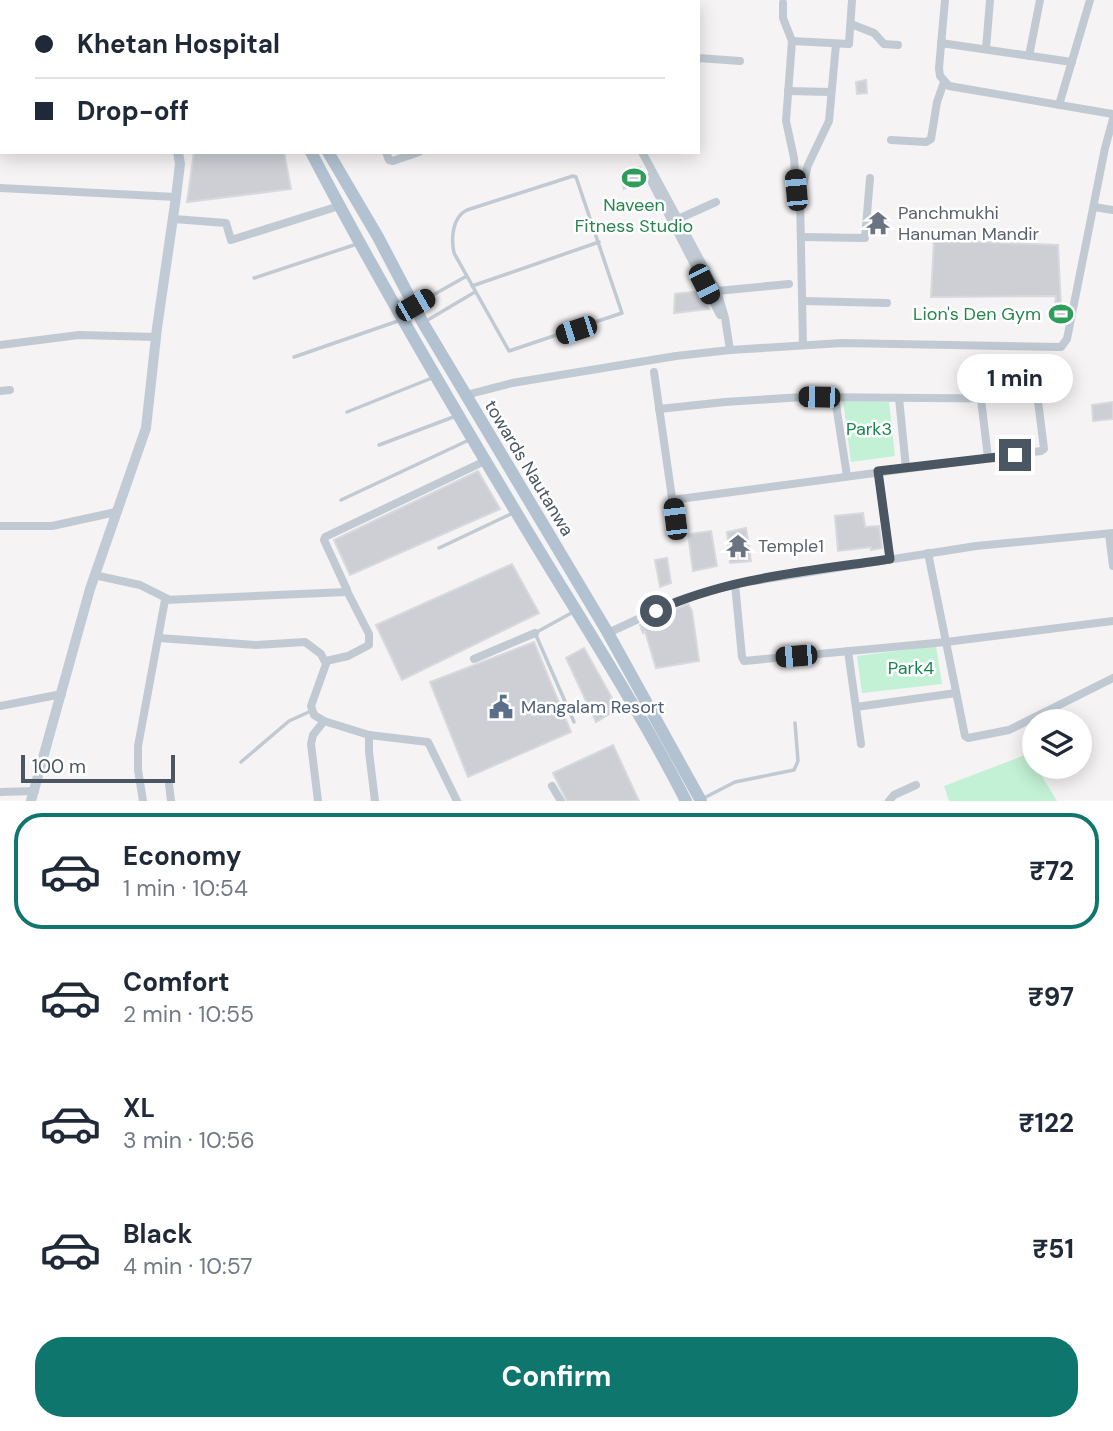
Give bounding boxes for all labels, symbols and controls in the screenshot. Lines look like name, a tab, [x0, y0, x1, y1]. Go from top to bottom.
text: Khetan Hospital	[77, 27, 280, 61]
text: Drop-off	[77, 94, 189, 128]
sports icon: Naveen Fitness Studio	[620, 164, 648, 192]
car	[784, 168, 809, 212]
place label: Naveen Fitness Studio	[575, 193, 693, 238]
place label: Panchmukhi Hanuman Mandir	[898, 201, 1040, 246]
temple icon: Panchmukhi Hanuman Mandir	[864, 209, 892, 237]
car	[686, 261, 723, 307]
car	[392, 285, 439, 325]
sports icon: Lion's Den Gym	[1047, 300, 1075, 328]
place label: Lion's Den Gym	[913, 302, 1041, 326]
car	[553, 314, 600, 346]
callout: 1 min	[957, 354, 1073, 402]
text: 1 min	[987, 363, 1043, 393]
car	[798, 386, 841, 408]
street label: towards Nautanwa	[479, 396, 579, 540]
park label: Park3	[846, 417, 892, 441]
route end	[999, 439, 1031, 471]
car	[663, 497, 688, 541]
temple icon: Temple1	[724, 532, 752, 560]
place label: Temple1	[758, 534, 824, 558]
route start	[640, 595, 672, 627]
car	[775, 644, 818, 668]
park label: Park4	[888, 656, 934, 680]
public building icon: Mangalam Resort	[487, 693, 515, 721]
place label: Mangalam Resort	[521, 695, 665, 719]
map controls	[1022, 709, 1092, 779]
button: layers	[1022, 709, 1092, 779]
scale bar	[21, 752, 175, 784]
text: 100 m	[32, 754, 86, 779]
text: Economy	[123, 839, 241, 873]
icon: car	[39, 840, 102, 903]
text: ₹72	[1029, 854, 1074, 888]
text: 1 min · 10:54	[123, 873, 248, 903]
text: Comfort	[123, 965, 229, 999]
icon: car	[39, 966, 102, 1029]
text: ₹97	[1028, 980, 1074, 1014]
text: 2 min · 10:55	[123, 999, 254, 1029]
text: XL	[123, 1091, 155, 1125]
icon: car	[39, 1092, 102, 1155]
text: ₹122	[1019, 1106, 1074, 1140]
text: 3 min · 10:56	[123, 1125, 255, 1155]
text: Black	[123, 1217, 193, 1251]
icon: car	[39, 1218, 102, 1281]
text: ₹51	[1032, 1232, 1074, 1266]
text: 4 min · 10:57	[123, 1251, 253, 1281]
button: Confirm	[35, 1337, 1078, 1417]

